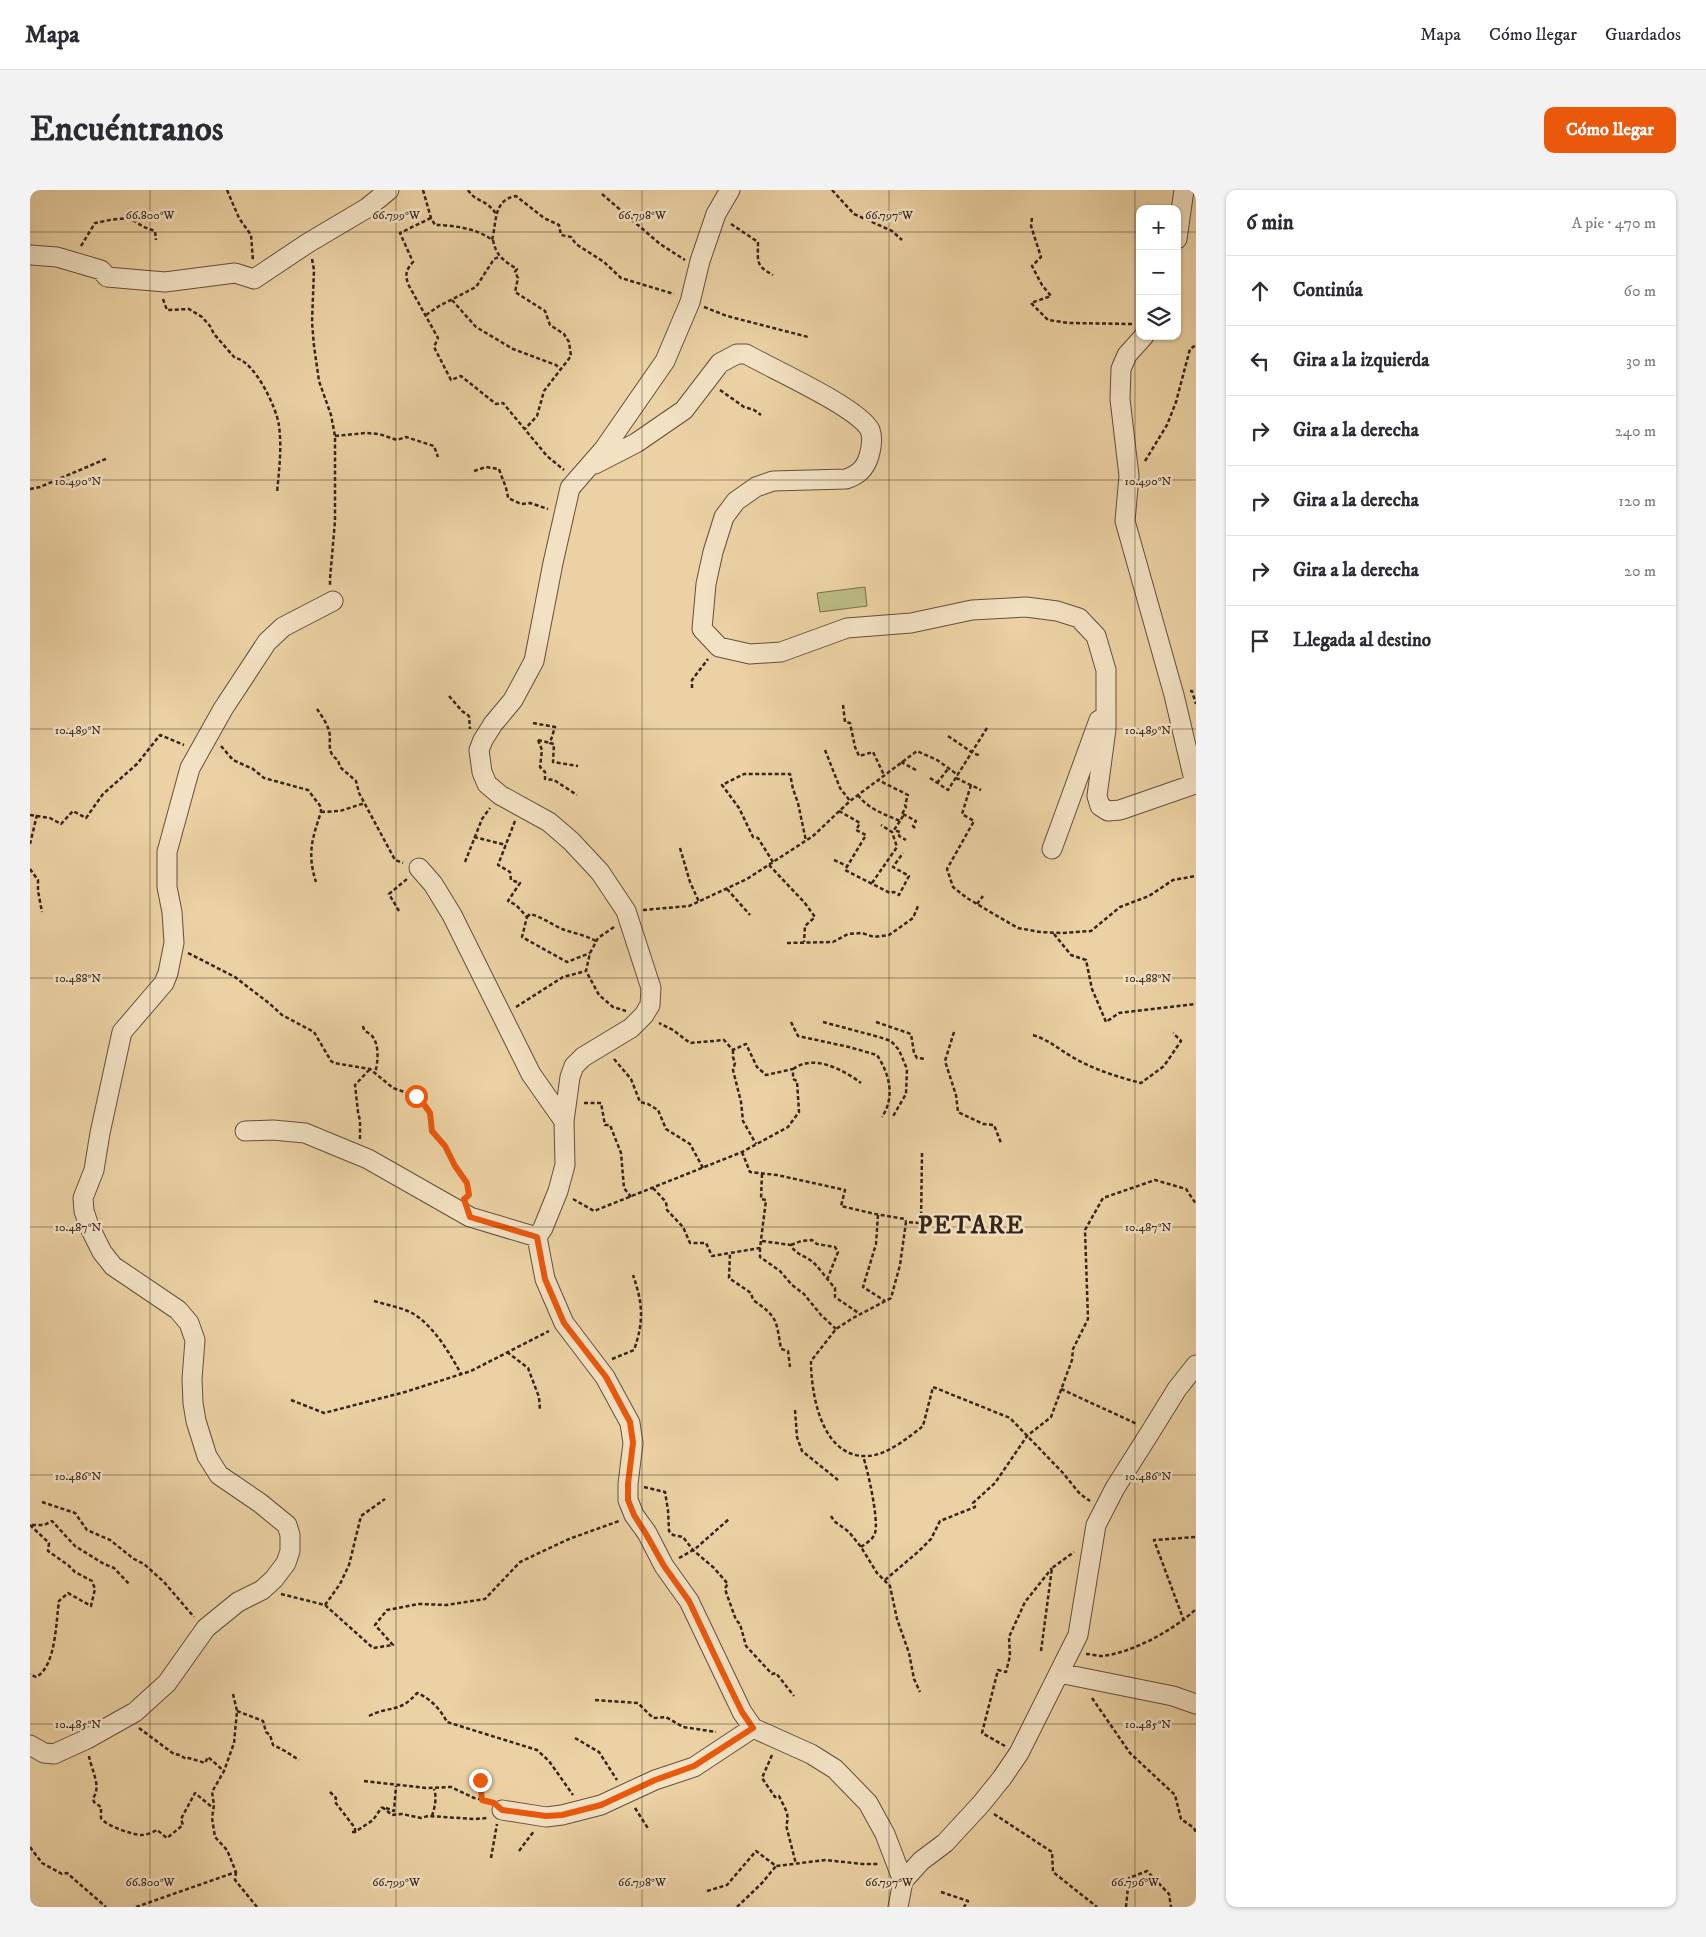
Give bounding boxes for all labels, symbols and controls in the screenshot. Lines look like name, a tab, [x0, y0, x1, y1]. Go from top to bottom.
text: Mapa	[25, 20, 79, 50]
text: Mapa	[1420, 24, 1461, 46]
text: Cómo llegar	[1489, 24, 1577, 46]
text: Guardados	[1605, 24, 1681, 46]
button: Cómo llegar	[1544, 107, 1676, 153]
text: Encuéntranos	[30, 108, 224, 152]
map controls	[1136, 205, 1181, 340]
button: +	[1136, 205, 1181, 250]
text: 66.800°W	[125, 208, 176, 223]
text: 66.799°W	[372, 208, 421, 223]
text: 66.798°W	[618, 208, 667, 223]
text: 66.797°W	[865, 208, 914, 223]
text: 6 min	[1246, 210, 1294, 236]
text: A pie · 470 m	[1572, 213, 1656, 233]
button: −	[1136, 250, 1181, 295]
icon: ahead	[1246, 277, 1274, 305]
text: Continúa	[1293, 279, 1363, 302]
text: 60 m	[1624, 281, 1656, 301]
button: layers	[1136, 295, 1181, 340]
icon: left	[1246, 347, 1274, 375]
text: Gira a la izquierda	[1293, 349, 1429, 372]
text: 30 m	[1626, 351, 1656, 371]
icon: right	[1246, 417, 1274, 445]
text: Gira a la derecha	[1293, 419, 1419, 442]
text: 240 m	[1615, 421, 1656, 441]
text: 10.490°N	[55, 474, 102, 489]
text: 10.490°N	[1125, 474, 1172, 489]
icon: right	[1246, 487, 1274, 515]
text: Gira a la derecha	[1293, 489, 1419, 512]
text: 120 m	[1618, 491, 1656, 511]
icon: right	[1246, 557, 1274, 585]
text: Gira a la derecha	[1293, 559, 1419, 582]
text: 20 m	[1624, 561, 1656, 581]
icon: arrive	[1246, 627, 1274, 655]
text: Llegada al destino	[1293, 629, 1431, 652]
text: 10.489°N	[55, 723, 101, 738]
text: 10.489°N	[1125, 723, 1171, 738]
text: 10.488°N	[55, 971, 101, 986]
text: 10.488°N	[1125, 971, 1171, 986]
route start	[405, 1085, 428, 1108]
district label: PETARE	[918, 1210, 1024, 1241]
text: 10.487°N	[55, 1220, 102, 1235]
text: 10.487°N	[1125, 1220, 1172, 1235]
text: 10.486°N	[55, 1469, 101, 1484]
text: 10.486°N	[1125, 1469, 1171, 1484]
text: 10.485°N	[55, 1717, 101, 1732]
text: 10.485°N	[1125, 1717, 1171, 1732]
route end	[469, 1769, 492, 1792]
text: 66.800°W	[125, 1875, 176, 1890]
text: 66.799°W	[372, 1875, 421, 1890]
text: 66.798°W	[618, 1875, 667, 1890]
text: 66.797°W	[865, 1875, 914, 1890]
text: 66.796°W	[1111, 1875, 1160, 1890]

